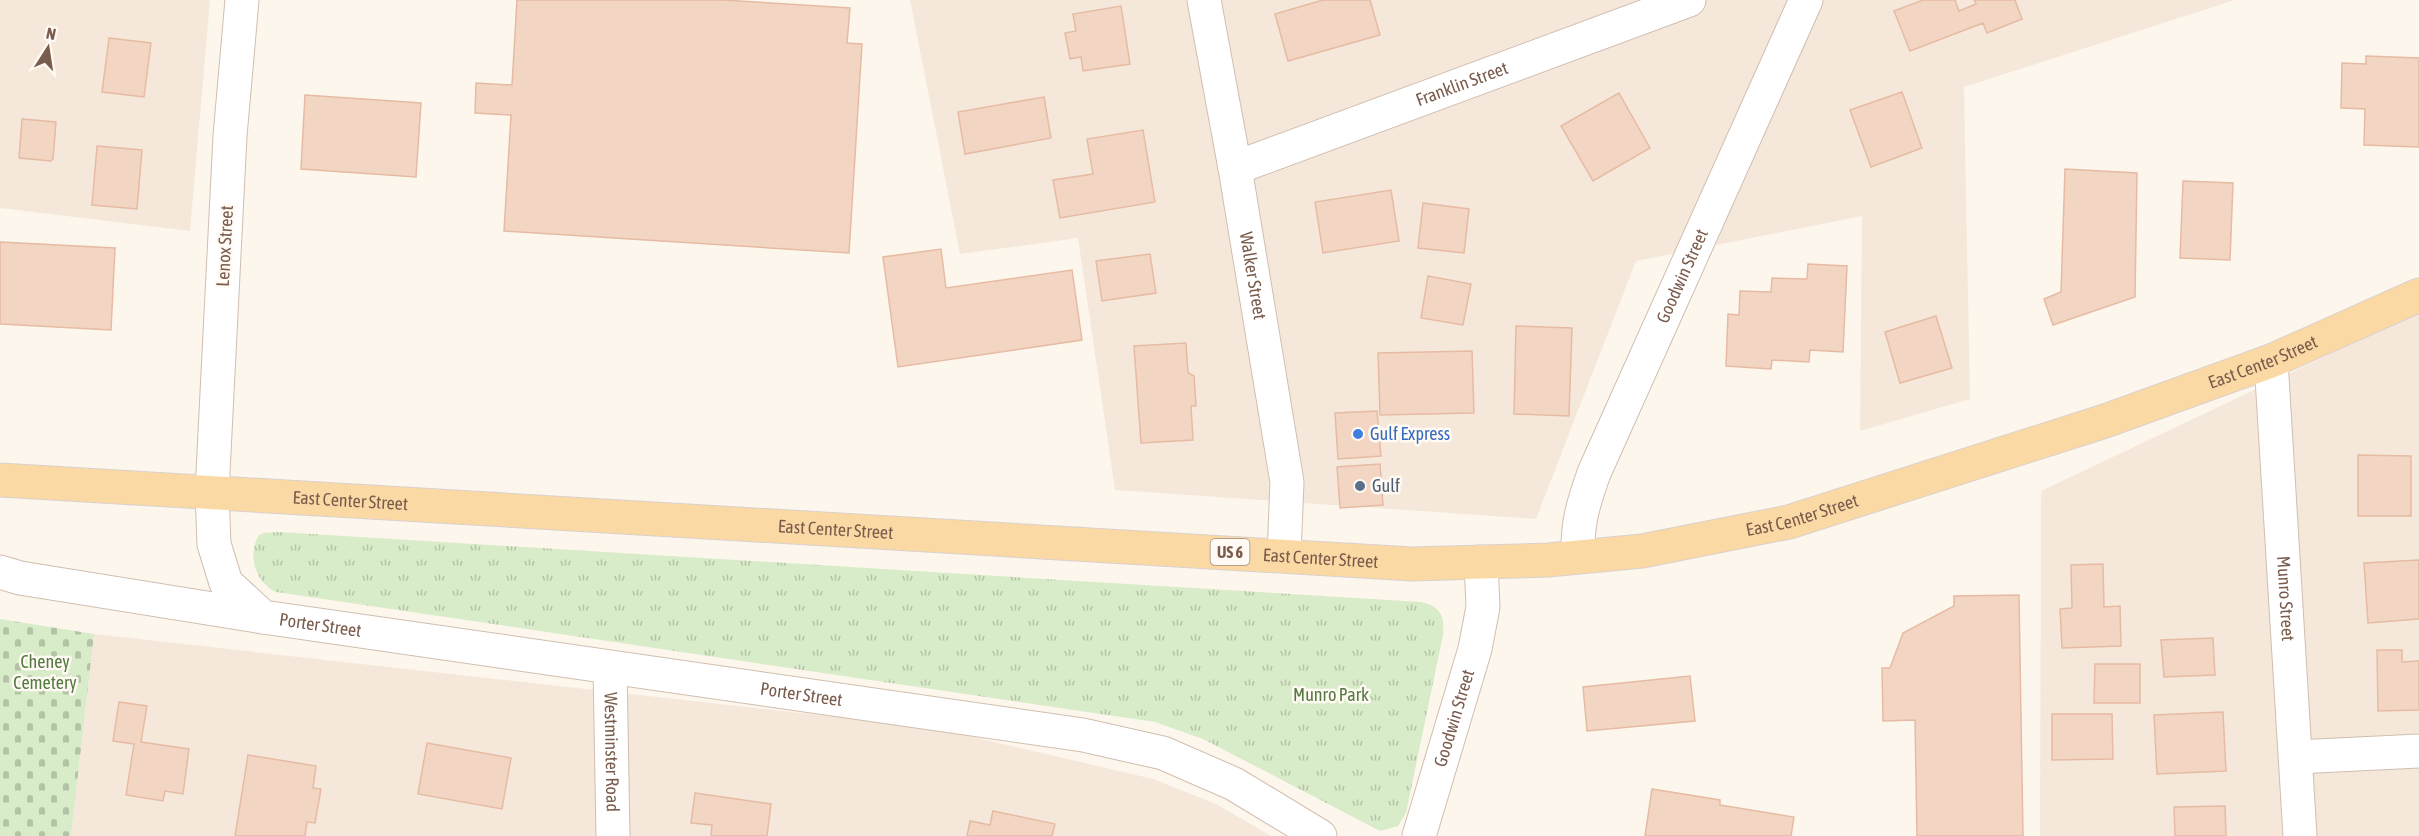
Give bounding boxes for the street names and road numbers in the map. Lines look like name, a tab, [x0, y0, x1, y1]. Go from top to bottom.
street label: Franklin Street	[1413, 57, 1511, 110]
street label: Lenox Street	[212, 205, 237, 287]
street label: Goodwin Street	[1652, 226, 1712, 326]
street label: Walker Street	[1236, 230, 1271, 321]
street label: East Center Street	[2205, 331, 2320, 393]
street label: East Center Street	[292, 486, 409, 514]
street label: East Center Street	[1744, 490, 1861, 540]
street label: East Center Street	[777, 515, 894, 543]
road number: US 6	[1210, 539, 1250, 565]
street label: East Center Street	[1262, 544, 1379, 572]
street label: Munro Street	[2273, 555, 2299, 642]
street label: Porter Street	[278, 608, 363, 641]
street label: Goodwin Street	[1429, 667, 1478, 769]
street label: Porter Street	[759, 678, 844, 710]
street label: Westminster Road	[600, 692, 624, 812]

